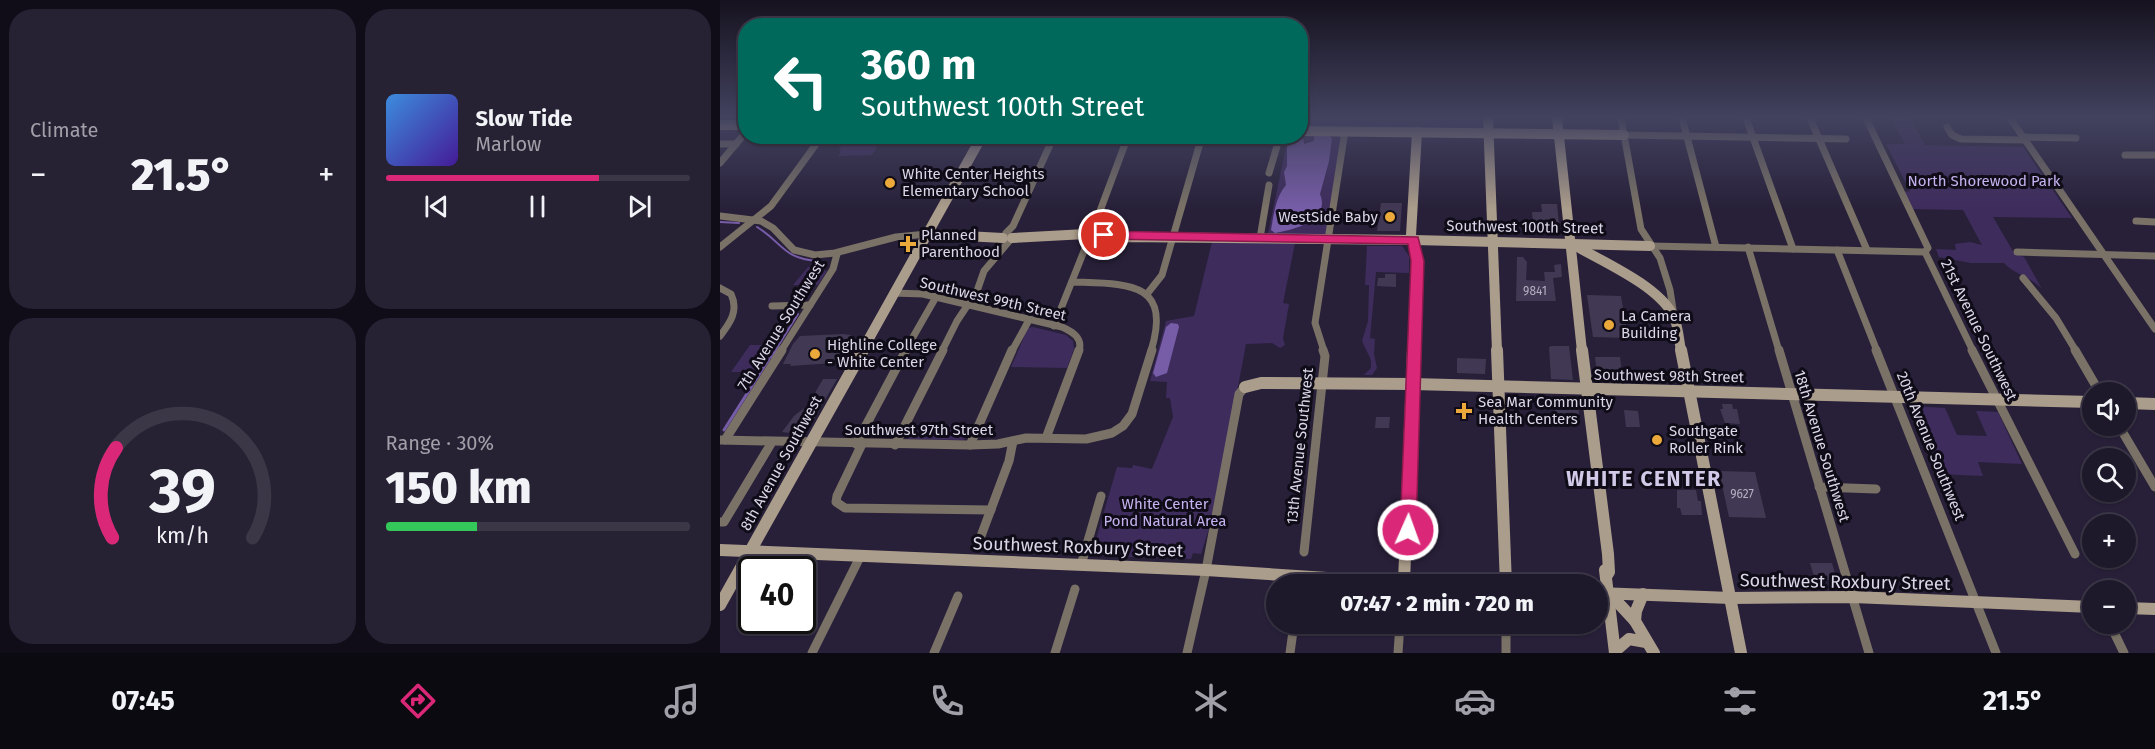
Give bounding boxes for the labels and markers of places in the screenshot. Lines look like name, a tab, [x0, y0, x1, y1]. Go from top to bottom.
place label: White Center Heights Elementary School	[902, 165, 1045, 200]
marker: White Center Heights Elementary School	[883, 176, 897, 190]
place label: WestSide Baby	[1278, 208, 1379, 226]
pin	[1078, 209, 1129, 260]
marker: WestSide Baby	[1383, 210, 1397, 224]
place label: Planned Parenthood	[921, 226, 1000, 261]
marker: Planned Parenthood	[899, 235, 917, 253]
place label: La Camera Building	[1621, 307, 1691, 342]
marker: La Camera Building	[1602, 318, 1616, 332]
place label: Highline College - White Center	[827, 336, 937, 371]
marker: Highline College - White Center	[808, 347, 822, 361]
place label: Sea Mar Community Health Centers	[1478, 393, 1614, 428]
marker: Sea Mar Community Health Centers	[1455, 402, 1473, 420]
place label: Southgate Roller Rink	[1669, 422, 1743, 457]
marker: Southgate Roller Rink	[1650, 433, 1664, 447]

